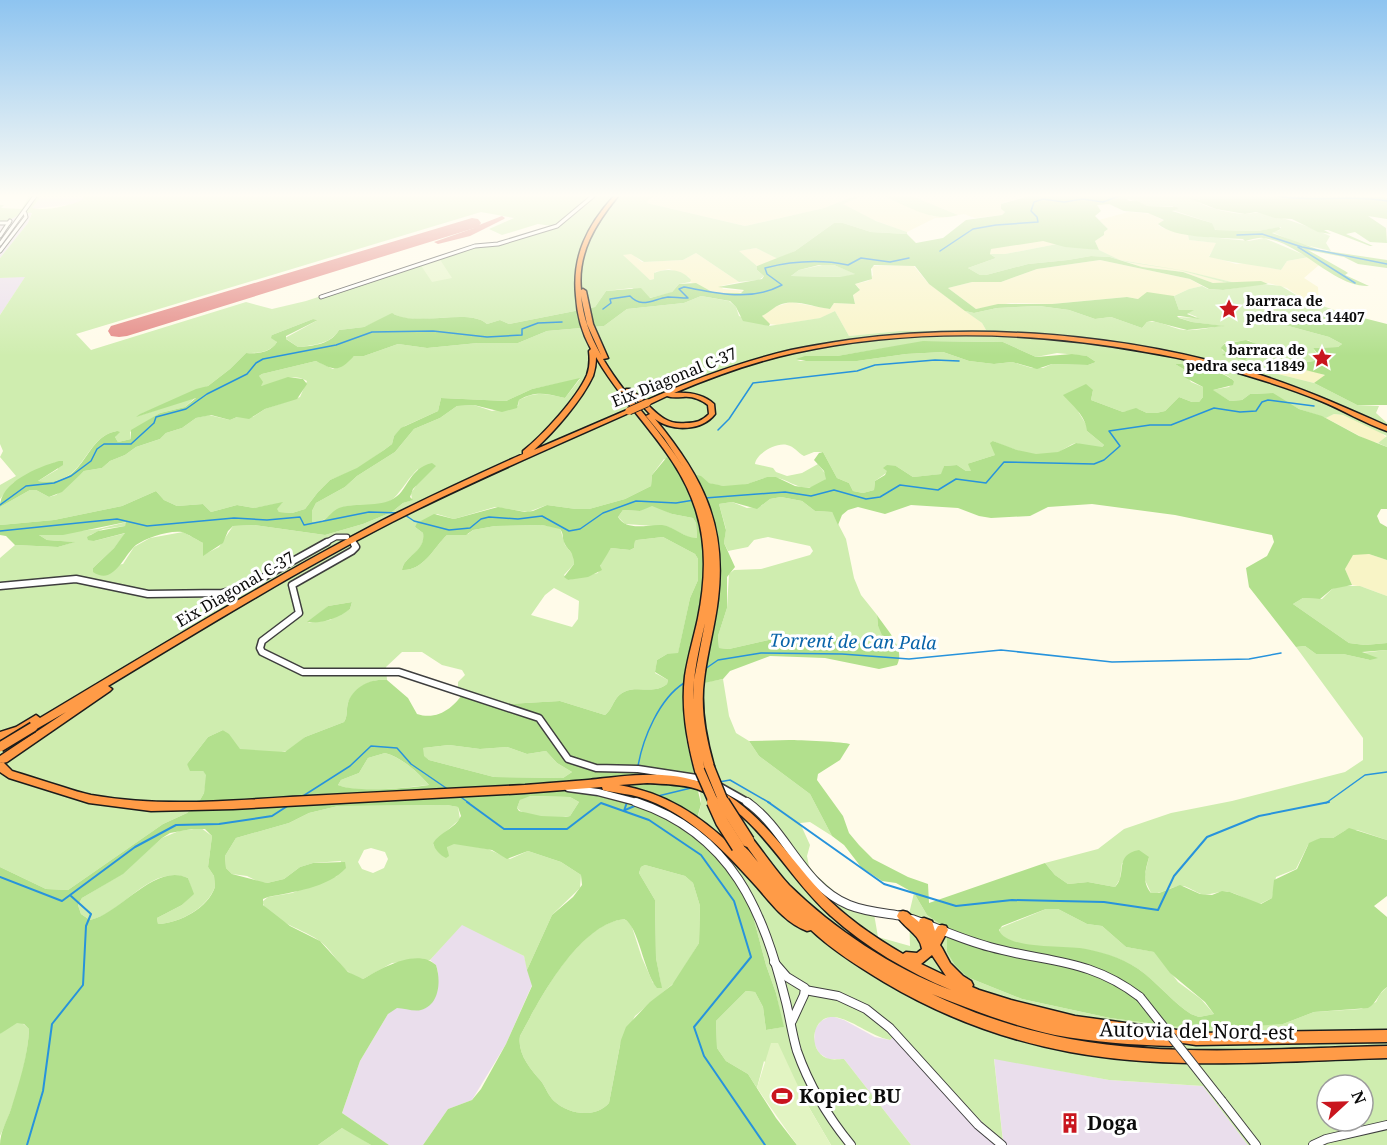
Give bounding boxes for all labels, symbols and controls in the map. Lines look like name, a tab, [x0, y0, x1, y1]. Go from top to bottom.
place label: barraca de pedra seca 14407	[1246, 291, 1365, 326]
place icon: barraca de pedra seca 14407	[1217, 297, 1241, 321]
place label: barraca de pedra seca 11849	[1186, 340, 1305, 375]
street label: Eix Diagonal C-37	[608, 342, 740, 412]
place icon: barraca de pedra seca 11849	[1310, 346, 1334, 370]
street label: Eix Diagonal C-37	[172, 546, 298, 632]
water label: Torrent de Can Pala	[769, 628, 937, 654]
street label: Autovia del Nord-est	[1099, 1015, 1295, 1046]
north arrow	[1315, 1073, 1375, 1133]
place label: Kopiec BU	[799, 1082, 901, 1109]
sports icon: Kopiec BU	[770, 1084, 794, 1108]
text: N	[1346, 1087, 1372, 1108]
place label: Doga	[1087, 1109, 1138, 1136]
building icon: Doga	[1058, 1111, 1082, 1135]

